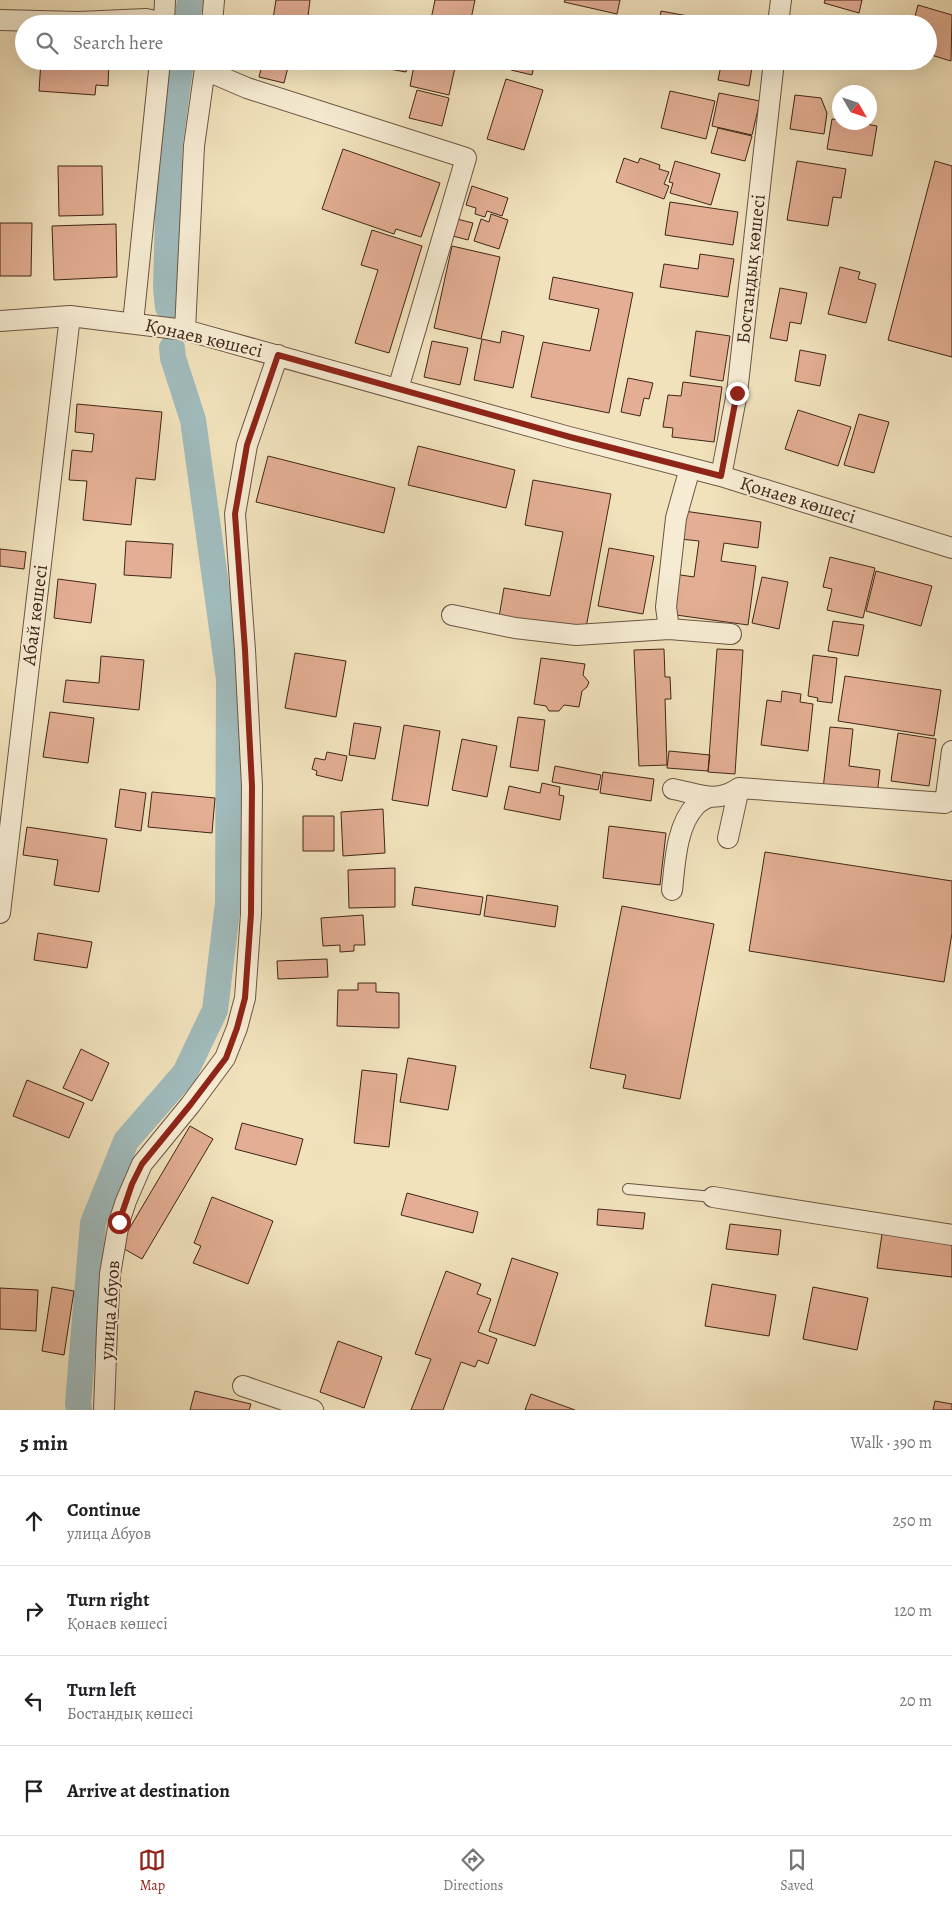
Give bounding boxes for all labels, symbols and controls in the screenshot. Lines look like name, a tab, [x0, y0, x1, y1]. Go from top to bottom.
search box	[15, 15, 937, 70]
icon: search	[33, 29, 61, 57]
text: Search here	[73, 30, 163, 56]
north arrow	[832, 85, 877, 130]
street label: Бостандық көшесі	[730, 193, 772, 345]
street label: Қонаев көшесі	[143, 312, 265, 364]
route end	[726, 382, 749, 405]
street label: Қонаев көшесі	[737, 470, 859, 530]
street label: Абай көшесі	[16, 563, 54, 668]
route start	[108, 1211, 131, 1234]
street label: улица Абуов	[93, 1259, 126, 1362]
text: 5 min	[20, 1429, 68, 1457]
text: Walk · 390 m	[851, 1432, 932, 1454]
text: Continue	[67, 1497, 141, 1523]
icon: ahead	[20, 1507, 48, 1535]
text: 250 m	[893, 1510, 932, 1532]
text: улица Абуов	[67, 1523, 151, 1545]
text: Turn right	[67, 1587, 149, 1613]
icon: right	[20, 1597, 48, 1625]
text: 120 m	[894, 1600, 932, 1622]
text: Қонаев көшесі	[67, 1613, 168, 1635]
text: Turn left	[67, 1677, 136, 1703]
icon: left	[20, 1687, 48, 1715]
text: 20 m	[899, 1690, 932, 1712]
text: Бостандық көшесі	[67, 1703, 193, 1725]
icon: arrive	[20, 1777, 48, 1805]
text: Arrive at destination	[67, 1778, 230, 1804]
tab: Map	[138, 1846, 166, 1895]
tab: Directions	[443, 1846, 503, 1895]
tab: Saved	[780, 1846, 814, 1895]

